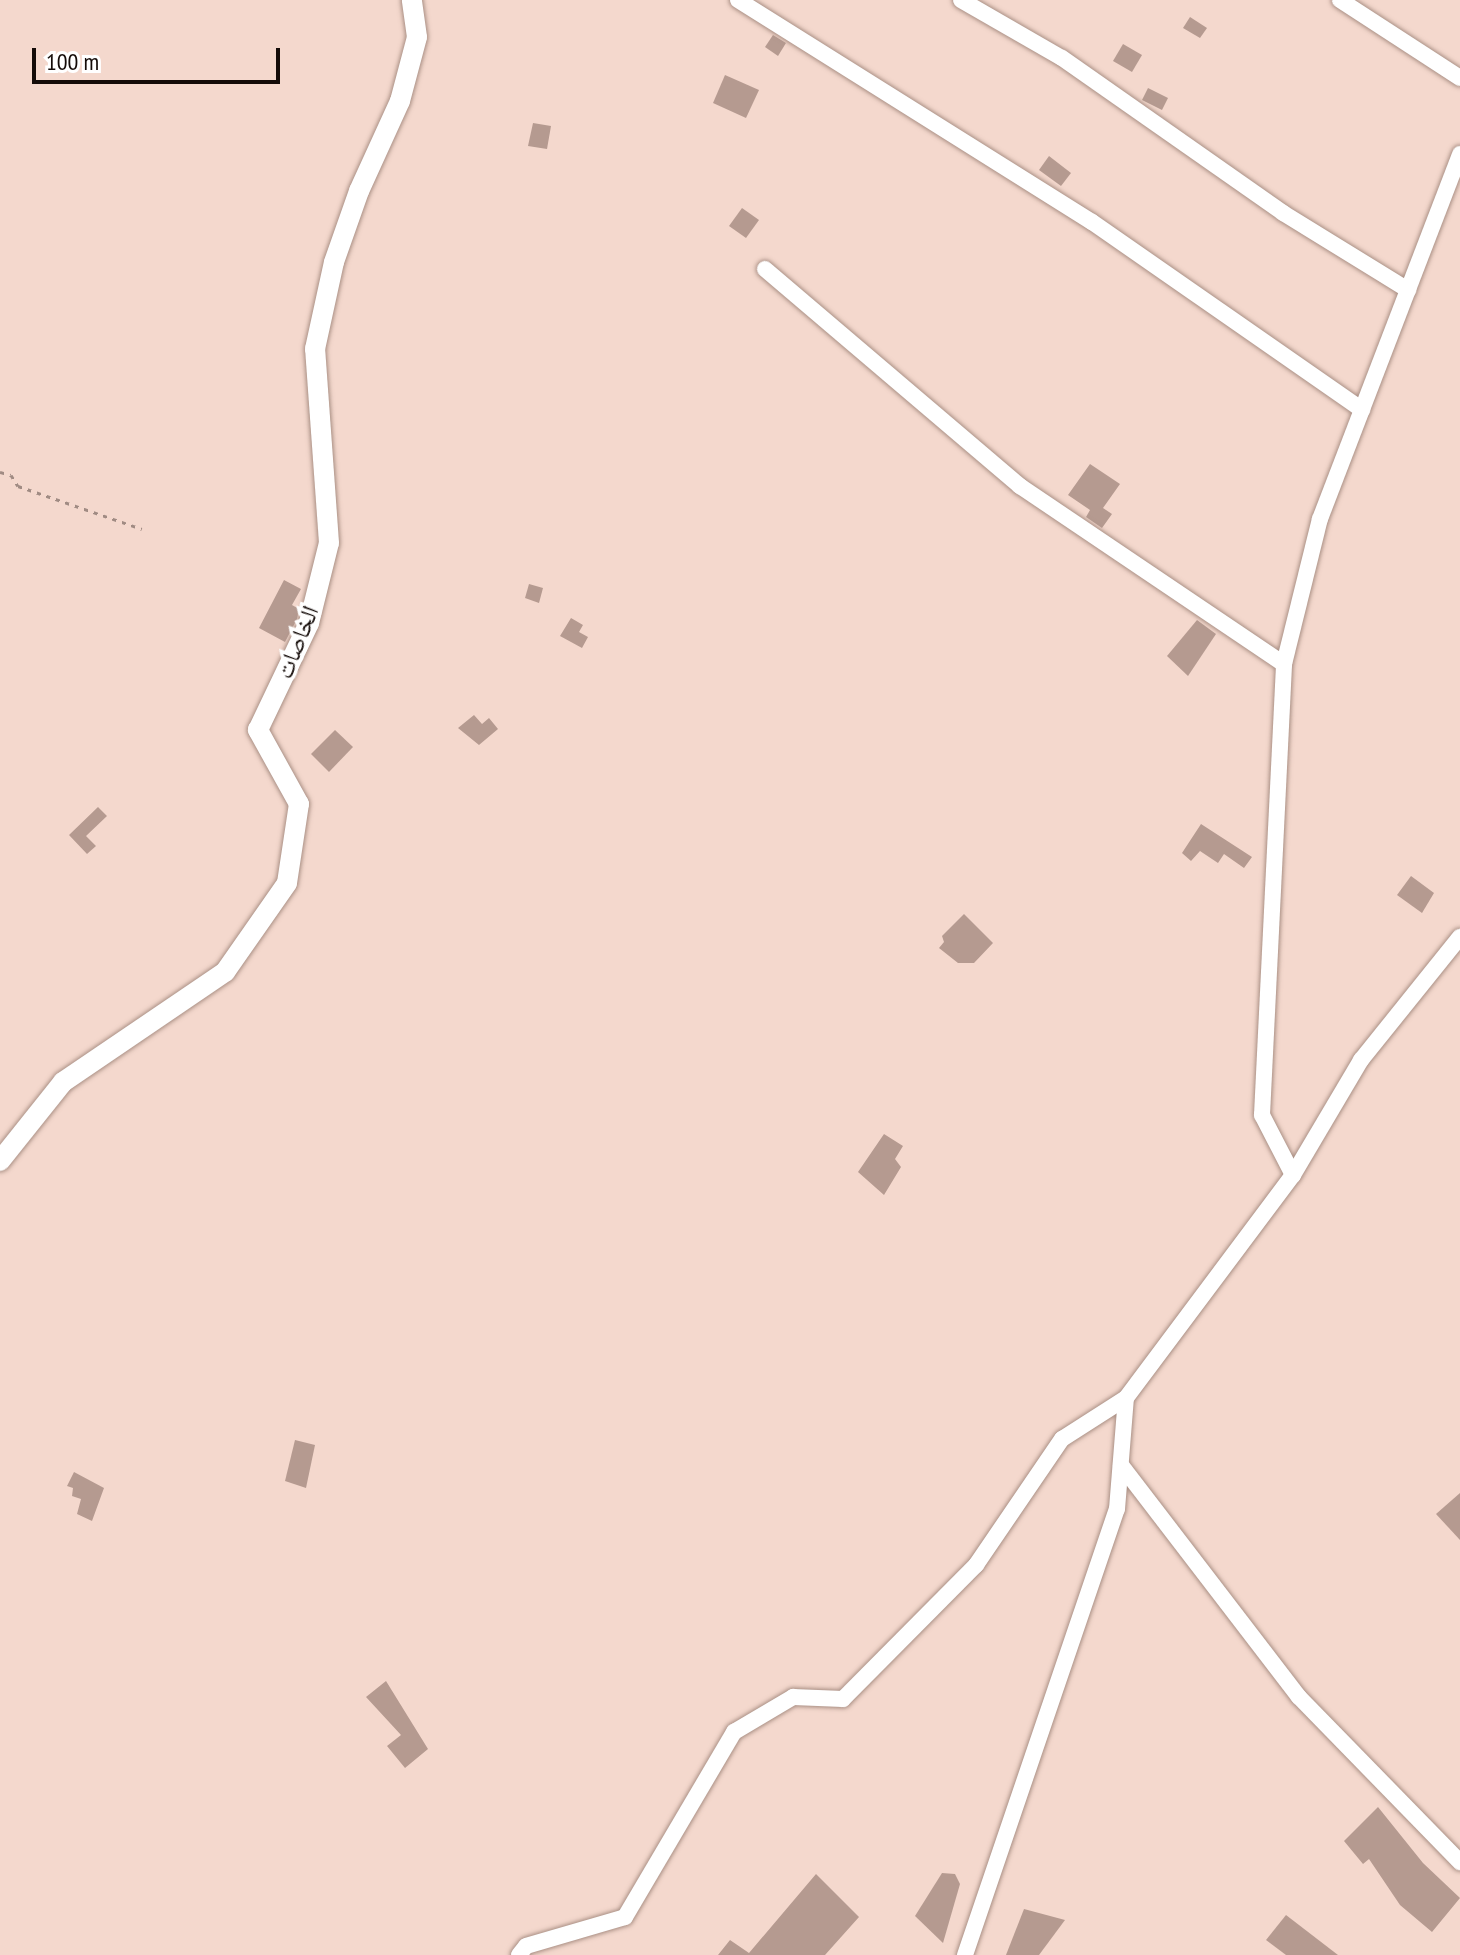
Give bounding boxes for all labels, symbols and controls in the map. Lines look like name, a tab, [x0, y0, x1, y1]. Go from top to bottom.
scale bar	[36, 32, 284, 82]
text: 100 m	[46, 46, 99, 77]
street label: الخاصات	[269, 601, 325, 683]

